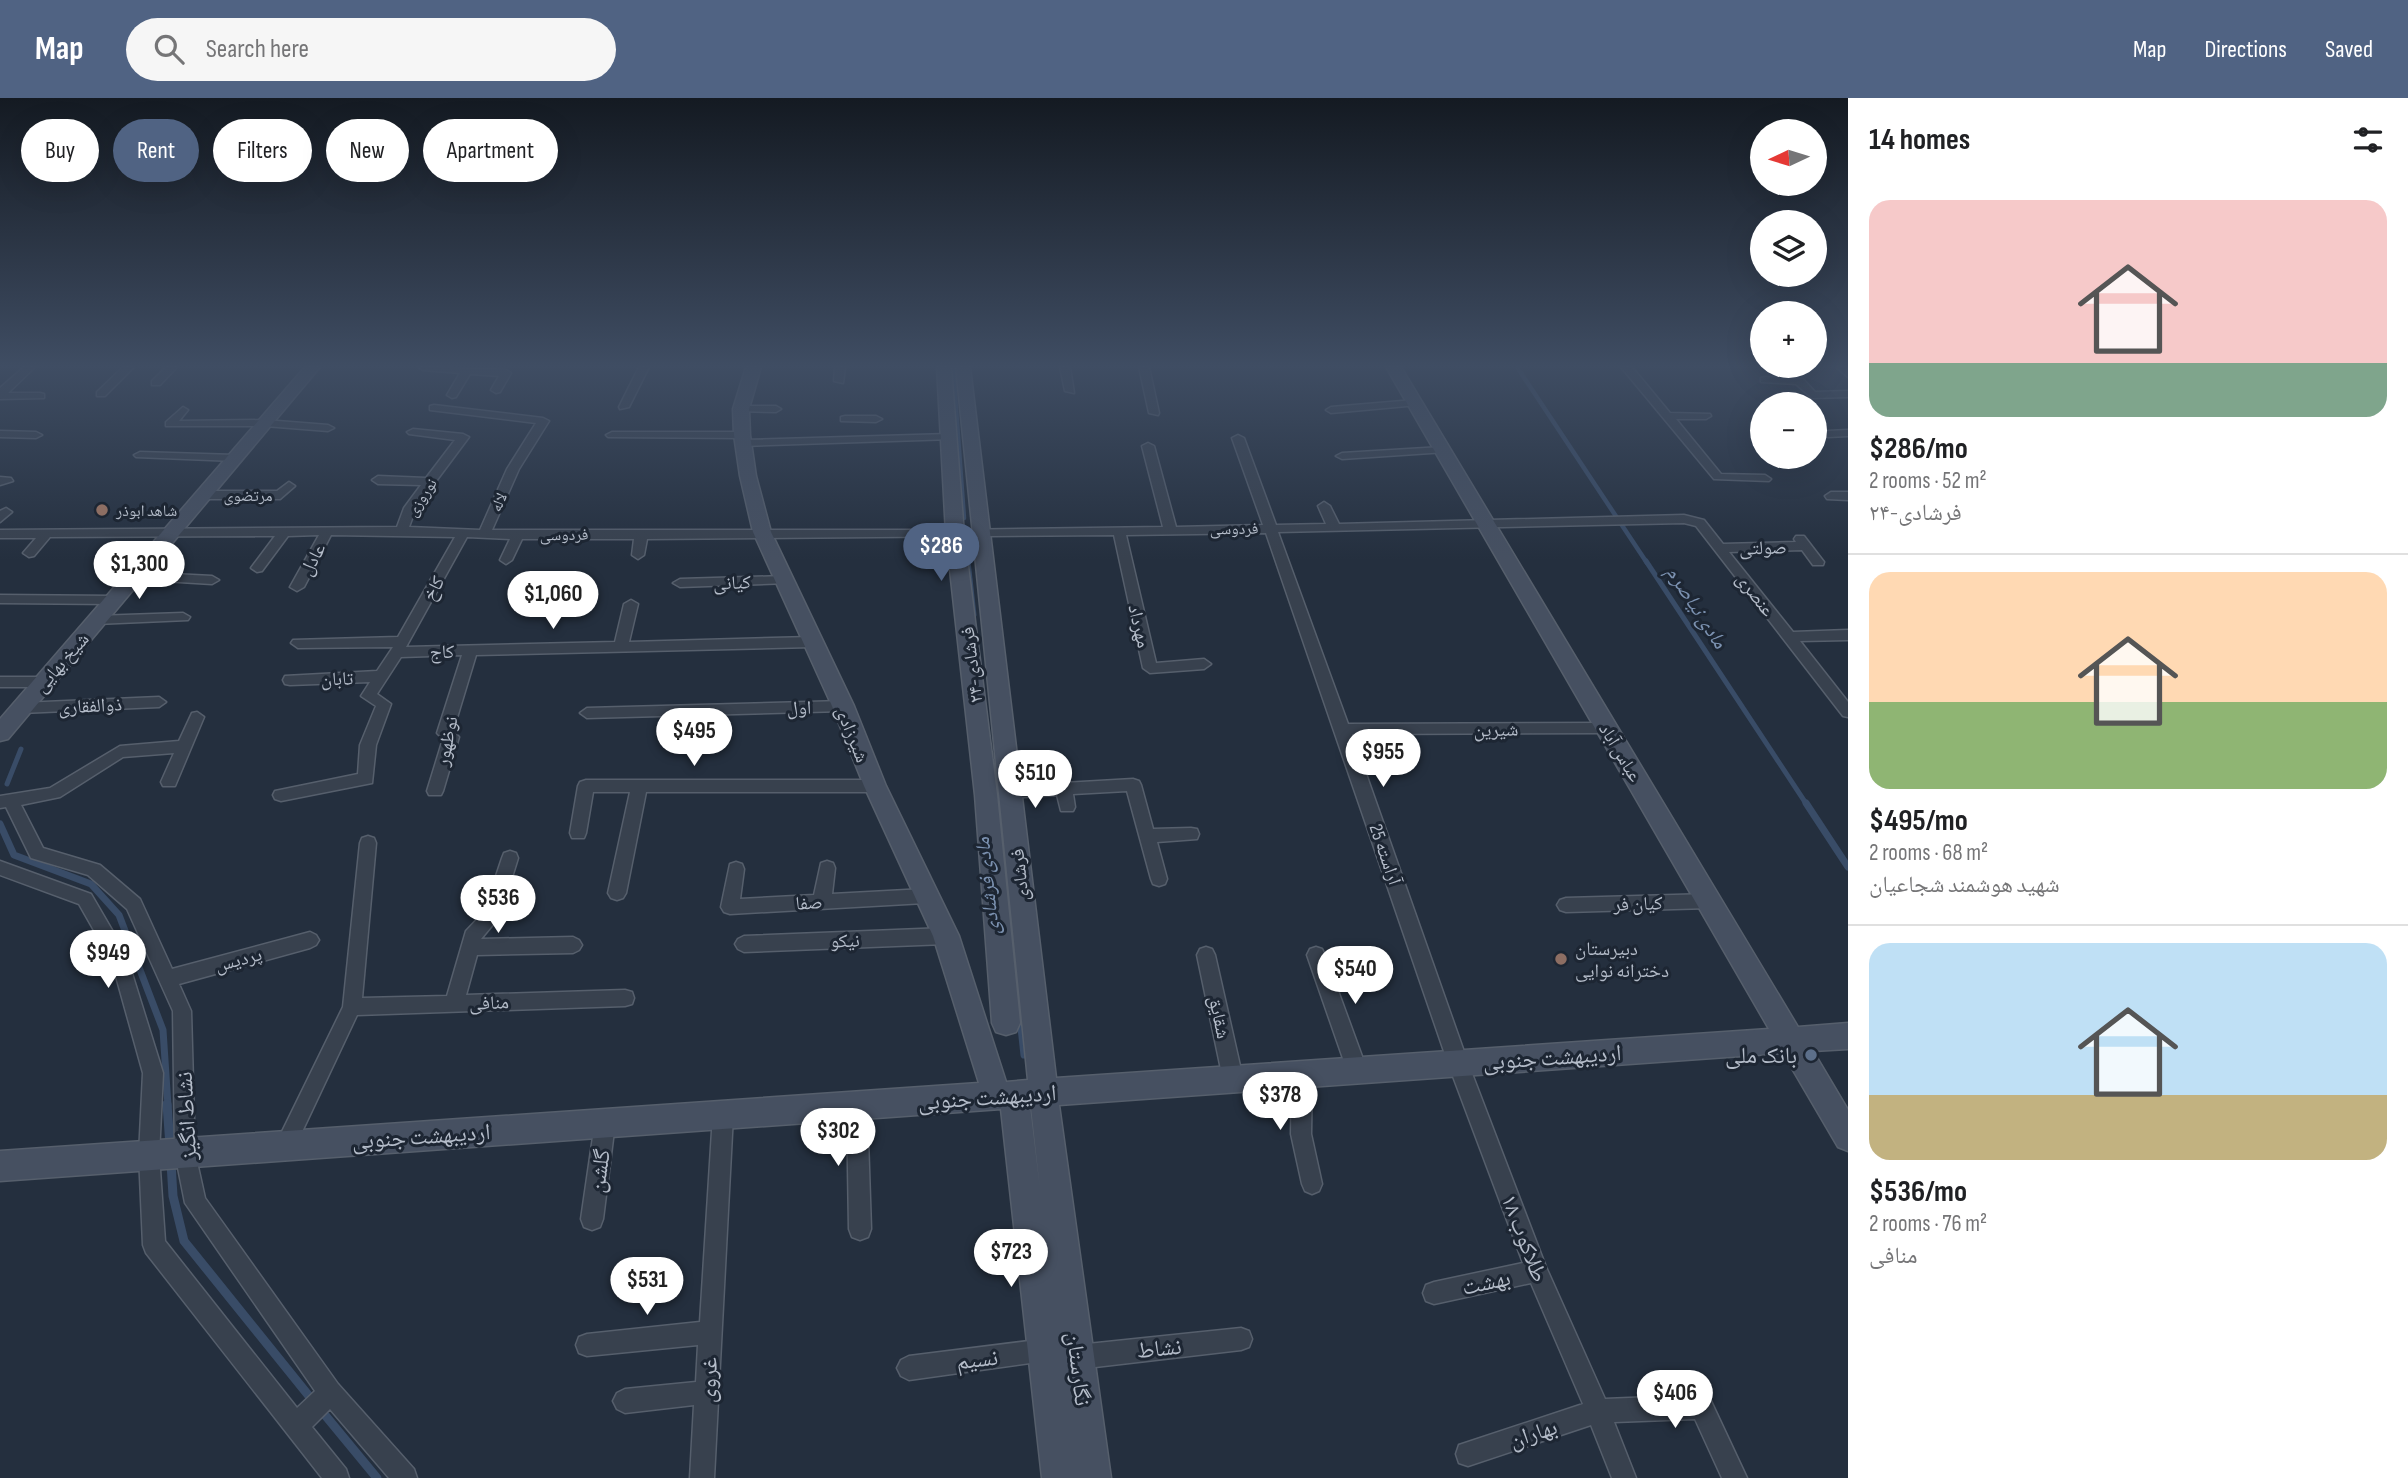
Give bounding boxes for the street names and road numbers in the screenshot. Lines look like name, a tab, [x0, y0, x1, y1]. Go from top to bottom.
street label: نوروزی	[403, 475, 442, 520]
street label: مرتضوی	[223, 487, 273, 506]
street label: لاله	[487, 490, 512, 515]
street label: فردوسی	[1209, 520, 1259, 539]
street label: فردوسی	[539, 526, 589, 545]
street label: صولتی	[1739, 537, 1787, 560]
street label: عادل	[295, 539, 332, 580]
street label: عنصری	[1731, 568, 1779, 622]
street label: کیانی	[713, 571, 751, 596]
street label: کاخ	[418, 572, 450, 605]
street label: مهرداد	[1122, 602, 1155, 650]
street label: ۲۴-فرشادی	[956, 625, 989, 704]
street label: شیخ بهایی	[30, 628, 94, 698]
street label: کاج	[429, 641, 455, 664]
street label: تابان	[320, 667, 354, 692]
street label: ذوالفقاری	[58, 693, 123, 720]
street label: اول	[786, 697, 812, 720]
street label: شیرزادی	[830, 703, 873, 766]
street label: نوظهور	[431, 714, 464, 769]
street label: شیرین	[1474, 719, 1519, 742]
street label: عباس آباد	[1593, 719, 1646, 787]
street label: آراسته 25	[1363, 821, 1406, 889]
street label: فرشادی	[1006, 847, 1035, 902]
street label: صفا	[795, 891, 823, 916]
street label: کیان فر	[1612, 892, 1663, 917]
street label: نیکو	[830, 929, 860, 954]
street label: پردیس	[212, 943, 265, 978]
street label: منافی	[469, 991, 509, 1016]
street label: شقایق	[1203, 994, 1234, 1041]
street label: اردیبهشت جنوبی	[1482, 1039, 1622, 1077]
street label: نشاط انگیز	[171, 1071, 203, 1162]
street label: اردیبهشت جنوبی	[917, 1079, 1057, 1117]
street label: اردیبهشت جنوبی	[351, 1118, 491, 1156]
street label: گلشن	[583, 1147, 617, 1195]
street label: طلاکوب ۱۸	[1495, 1191, 1554, 1286]
street label: بهشت	[1459, 1264, 1513, 1302]
street label: نگارستان	[1060, 1331, 1096, 1408]
street label: نشاط	[1135, 1333, 1183, 1365]
street label: نسیم	[955, 1344, 1000, 1377]
street label: غروی	[694, 1356, 724, 1404]
street label: بهاران	[1506, 1413, 1561, 1455]

